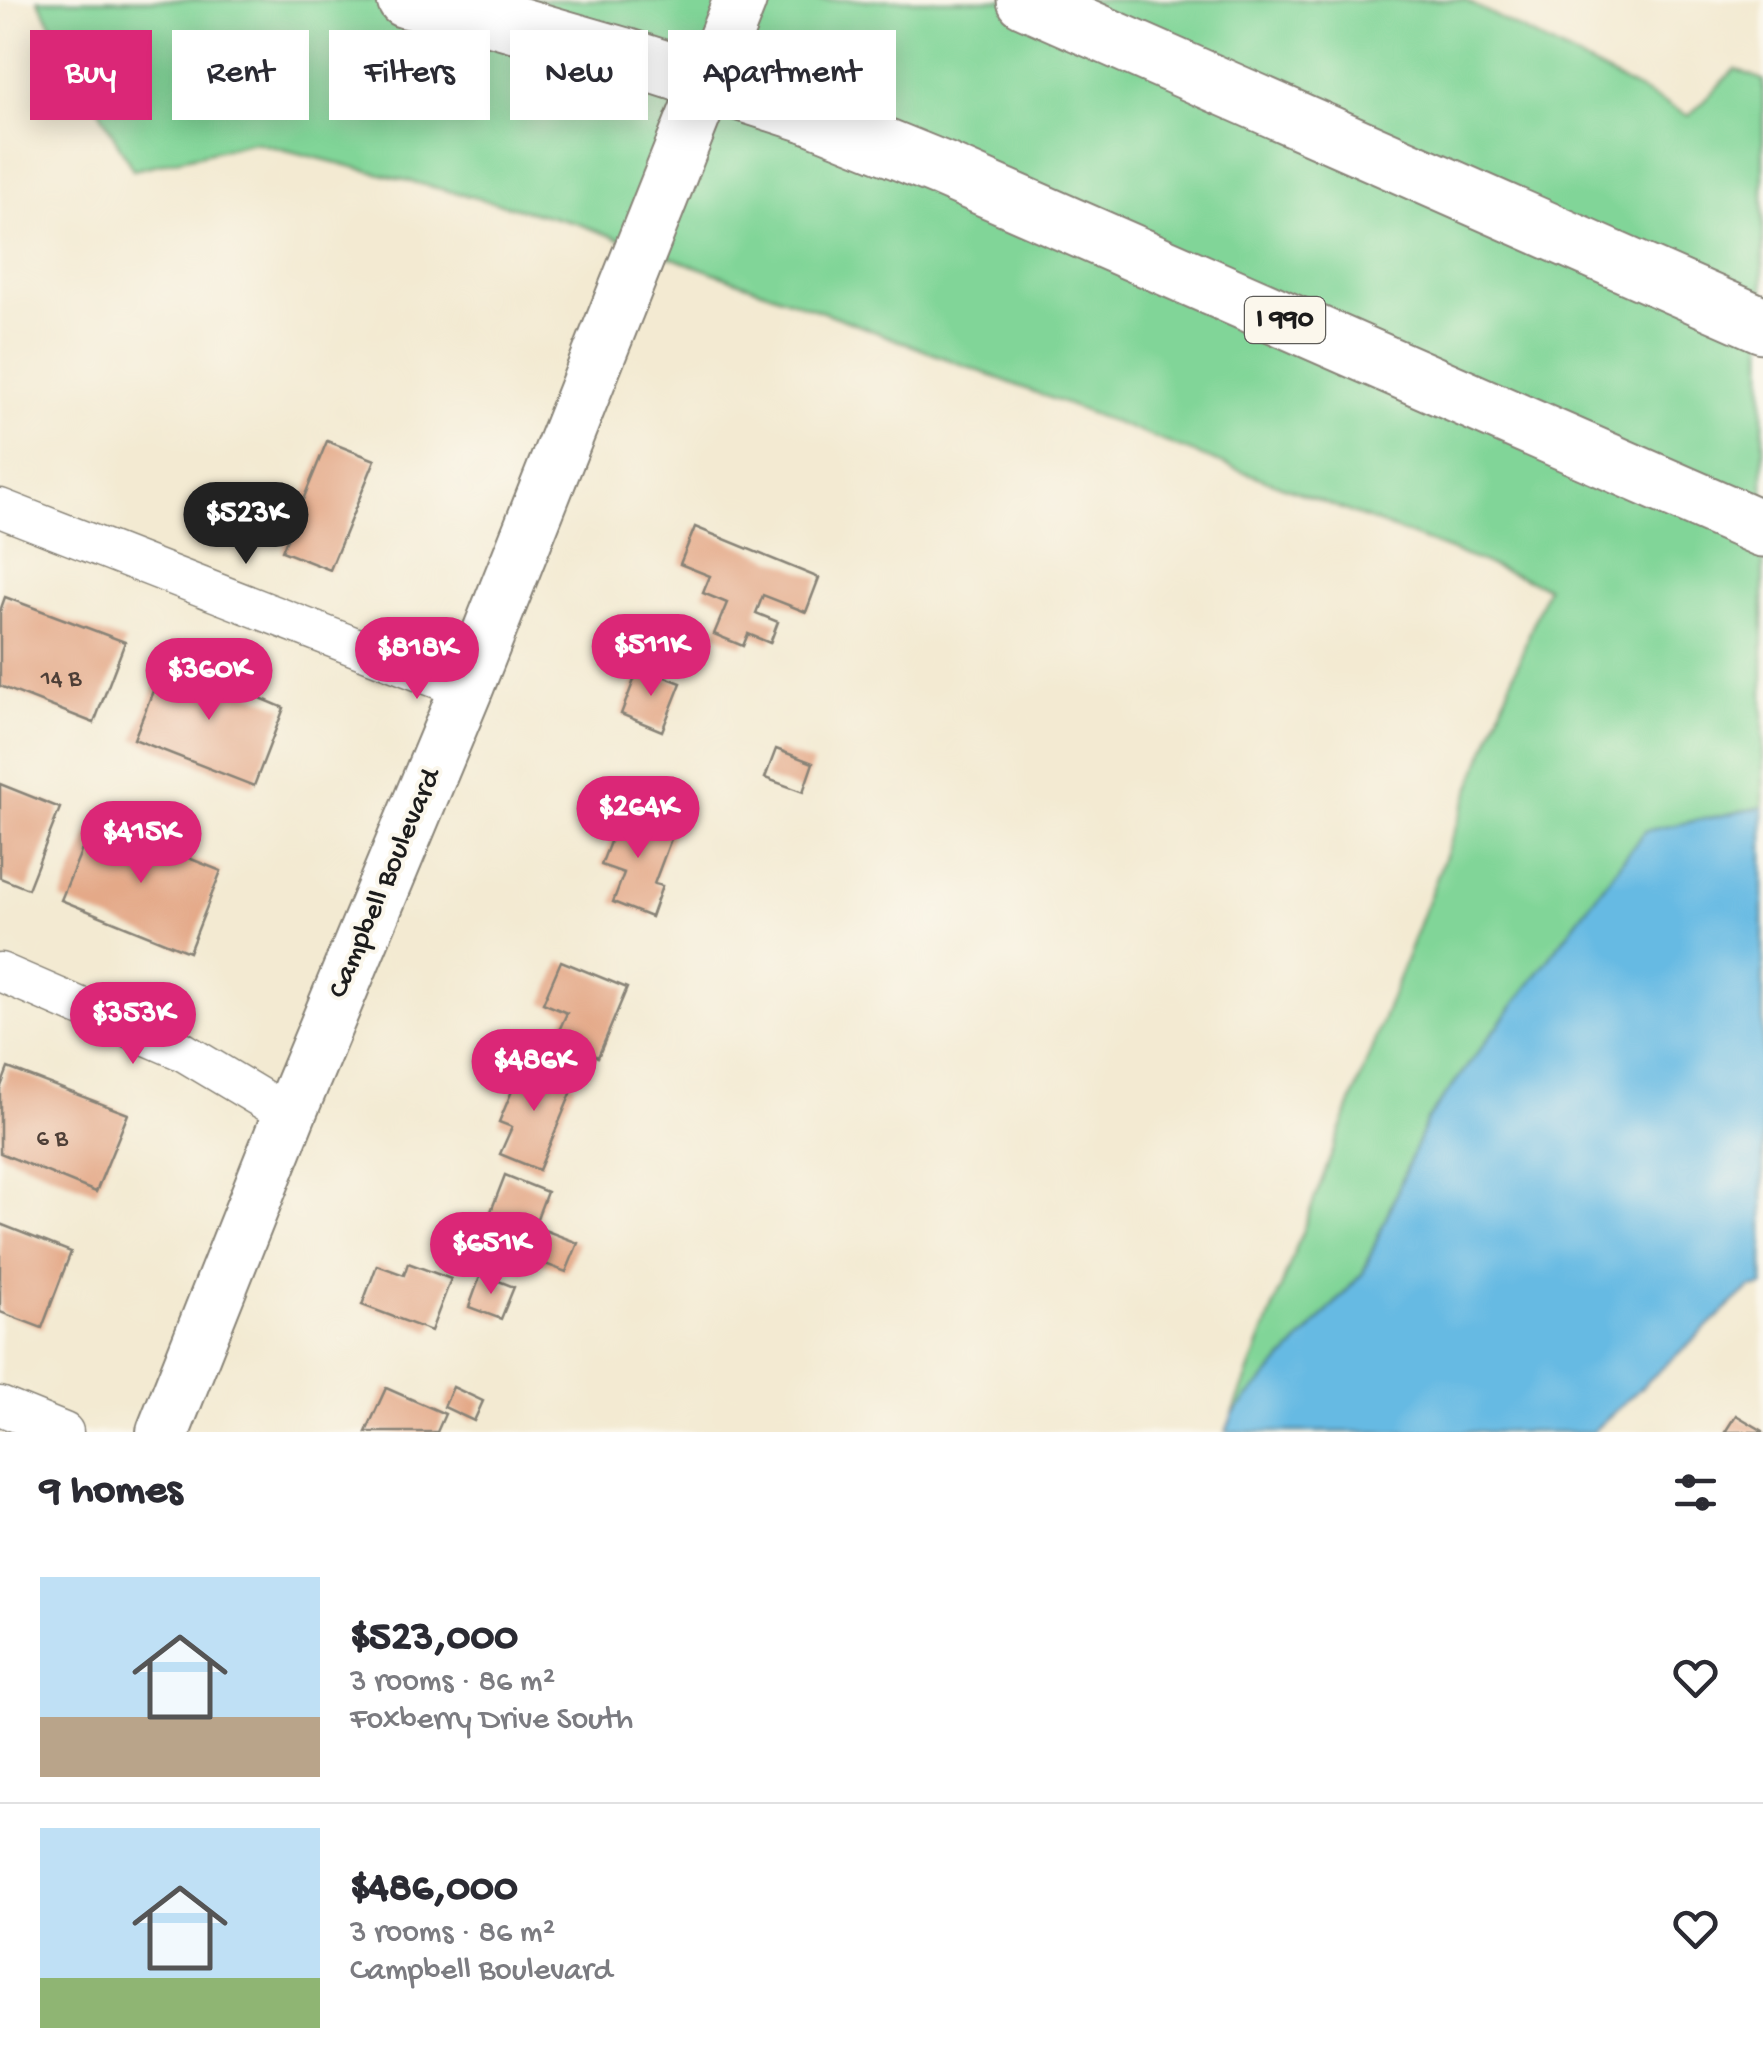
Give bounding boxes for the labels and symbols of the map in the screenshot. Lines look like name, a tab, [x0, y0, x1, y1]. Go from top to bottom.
road number: I 990	[1245, 297, 1325, 343]
pin: $523K	[176, 482, 316, 567]
pin: $511K	[581, 614, 721, 699]
pin: $818K	[347, 617, 487, 702]
pin: $360K	[139, 638, 279, 723]
house number: 14 B	[40, 666, 83, 695]
street label: Campbell Boulevard	[322, 762, 451, 1004]
pin: $264K	[568, 776, 708, 861]
pin: $415K	[71, 801, 211, 886]
pin: $353K	[63, 982, 203, 1067]
pin: $486K	[464, 1029, 604, 1114]
house number: 6 B	[36, 1126, 69, 1155]
pin: $651K	[421, 1212, 561, 1297]

